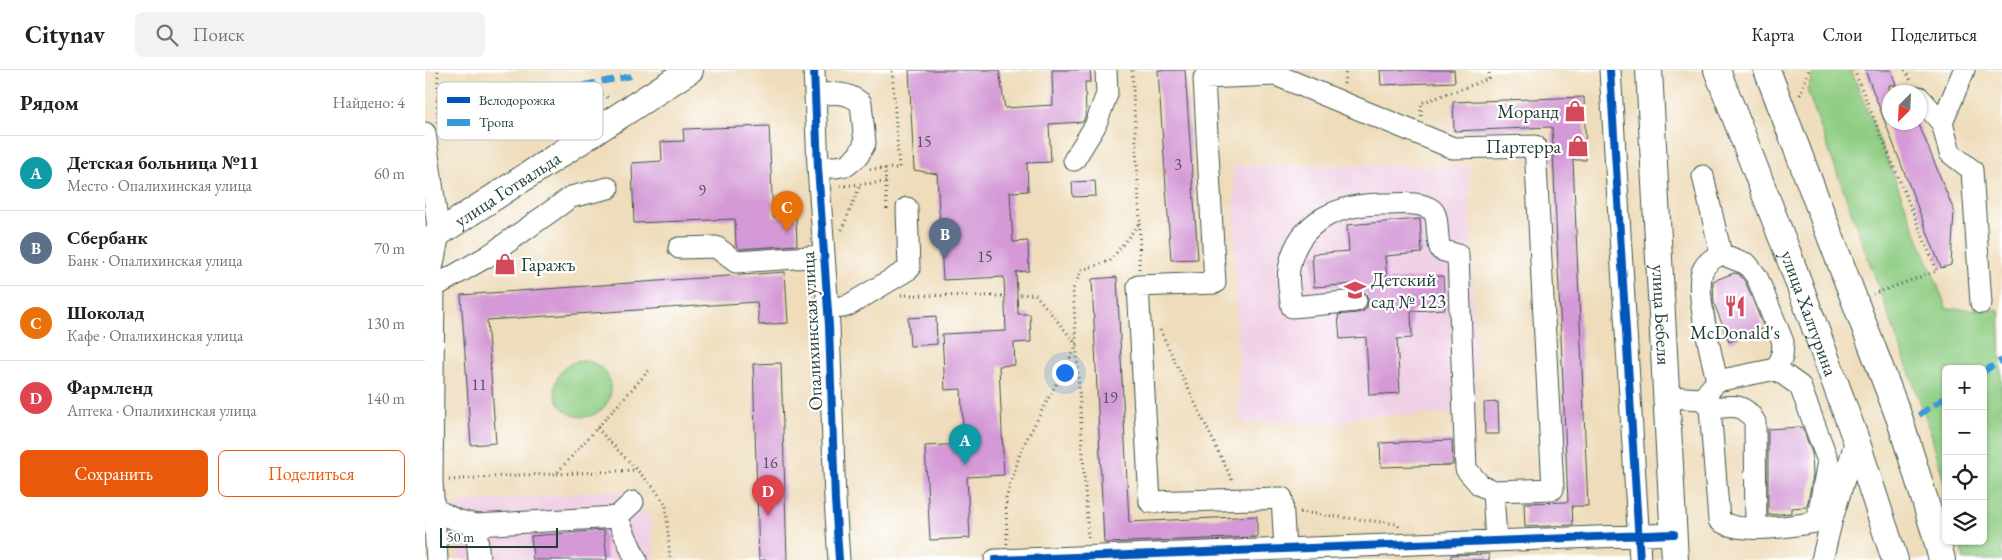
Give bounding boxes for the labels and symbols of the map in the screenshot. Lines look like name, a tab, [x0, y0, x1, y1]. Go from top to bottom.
legend	[437, 82, 603, 140]
north arrow	[1882, 85, 1927, 130]
text: Велодорожка	[479, 91, 555, 109]
shop icon: Моранд	[1562, 98, 1588, 124]
place label: Моранд	[1497, 99, 1559, 124]
text: Тропа	[479, 113, 514, 131]
house number: 15	[916, 131, 932, 152]
shop icon: Партерра	[1565, 133, 1591, 159]
place label: Партерра	[1486, 134, 1561, 159]
street label: улица Готвальда	[449, 145, 566, 233]
house number: 3	[1174, 154, 1182, 175]
house number: 9	[698, 180, 706, 201]
pin: C	[771, 191, 803, 232]
pin: B	[929, 218, 961, 259]
house number: 15	[977, 246, 993, 267]
street label: улица Халтурина	[1775, 247, 1844, 380]
street label: Опалихинская улица	[795, 250, 828, 411]
shop icon: Гаражъ	[492, 251, 518, 277]
place label: Гаражъ	[521, 252, 575, 277]
street label: улица Бебеля	[1646, 264, 1677, 366]
place label: Детский сад № 123	[1371, 267, 1446, 314]
school or university icon: Детский сад № 123	[1342, 277, 1368, 303]
restaurant icon: McDonald's	[1722, 293, 1748, 319]
place label: McDonald's	[1690, 320, 1780, 345]
your location	[1052, 360, 1078, 386]
house number: 11	[471, 374, 487, 395]
house number: 19	[1102, 387, 1118, 408]
pin: A	[949, 424, 981, 465]
house number: 16	[762, 452, 778, 473]
pin: D	[752, 475, 784, 516]
scale bar	[440, 525, 557, 548]

